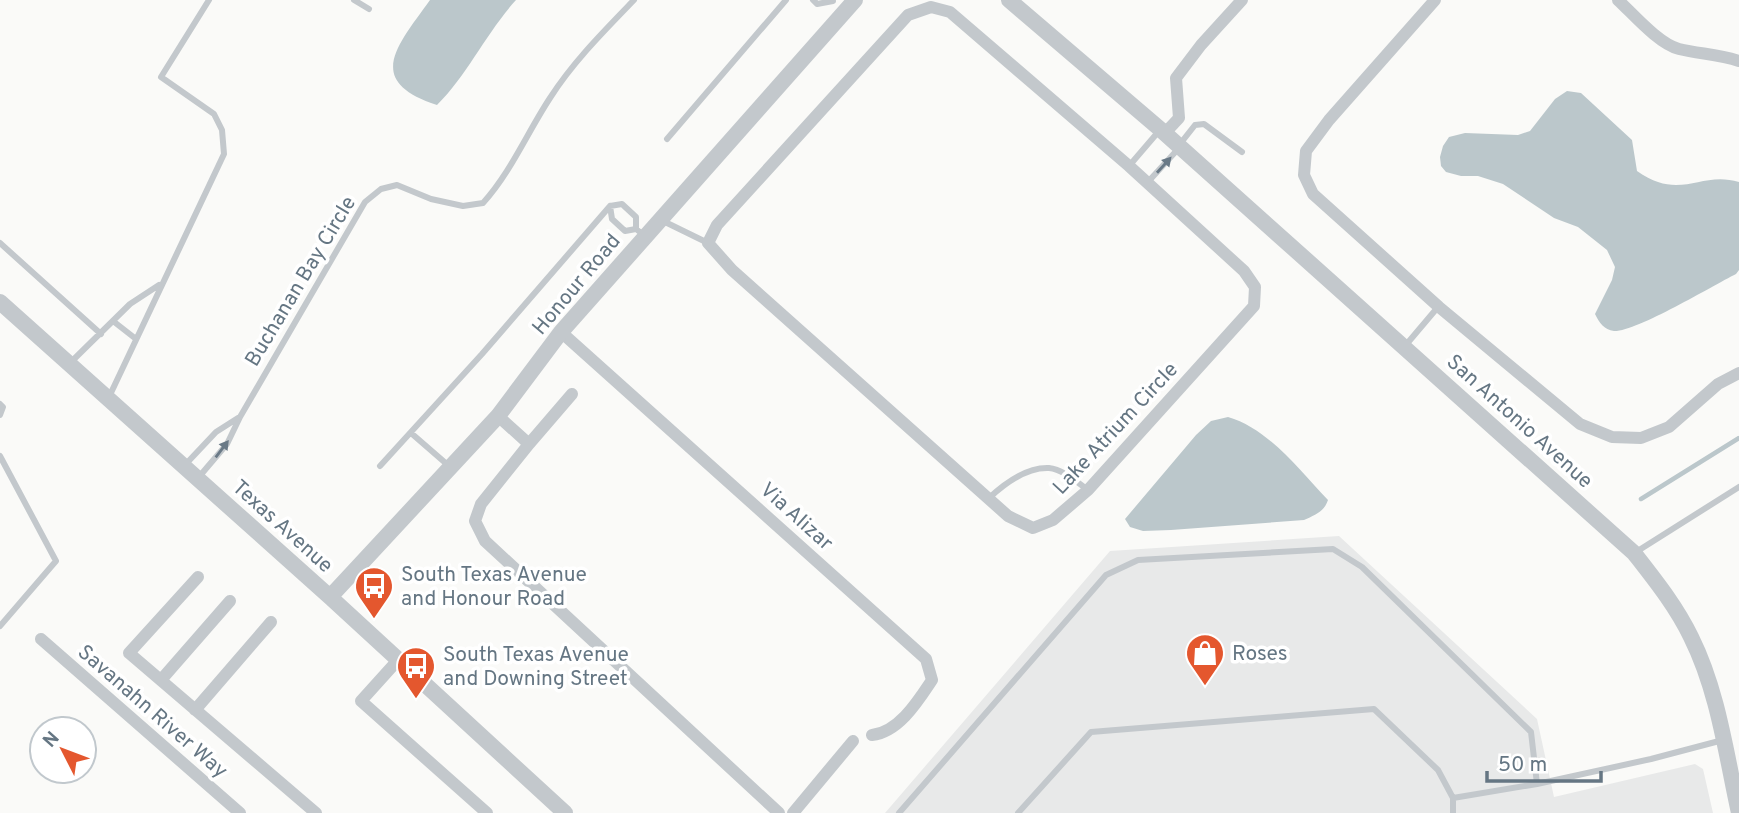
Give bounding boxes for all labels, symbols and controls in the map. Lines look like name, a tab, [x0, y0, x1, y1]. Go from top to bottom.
one-way arrow	[1155, 157, 1171, 174]
street label: Buchanan Bay Circle	[240, 192, 363, 372]
street label: Honour Road	[527, 229, 627, 341]
street label: San Antonio Avenue	[1440, 349, 1598, 495]
street label: Lake Atrium Circle	[1048, 357, 1185, 501]
one-way arrow	[214, 441, 229, 459]
street label: Texas Avenue	[226, 475, 338, 579]
street label: Via Alizar	[754, 477, 838, 557]
place label: South Texas Avenue and Honour Road	[401, 562, 587, 613]
bus stop icon: South Texas Avenue and Honour Road	[353, 565, 395, 620]
shop icon: Roses	[1184, 632, 1226, 687]
street label: Savanahn River Way	[71, 639, 233, 785]
place label: Roses	[1232, 641, 1288, 668]
place label: South Texas Avenue and Downing Street	[443, 642, 629, 693]
bus stop icon: South Texas Avenue and Downing Street	[395, 645, 437, 700]
north arrow	[28, 715, 98, 785]
text: N	[38, 727, 65, 753]
scale bar	[1487, 740, 1601, 784]
text: 50 m	[1498, 752, 1547, 779]

